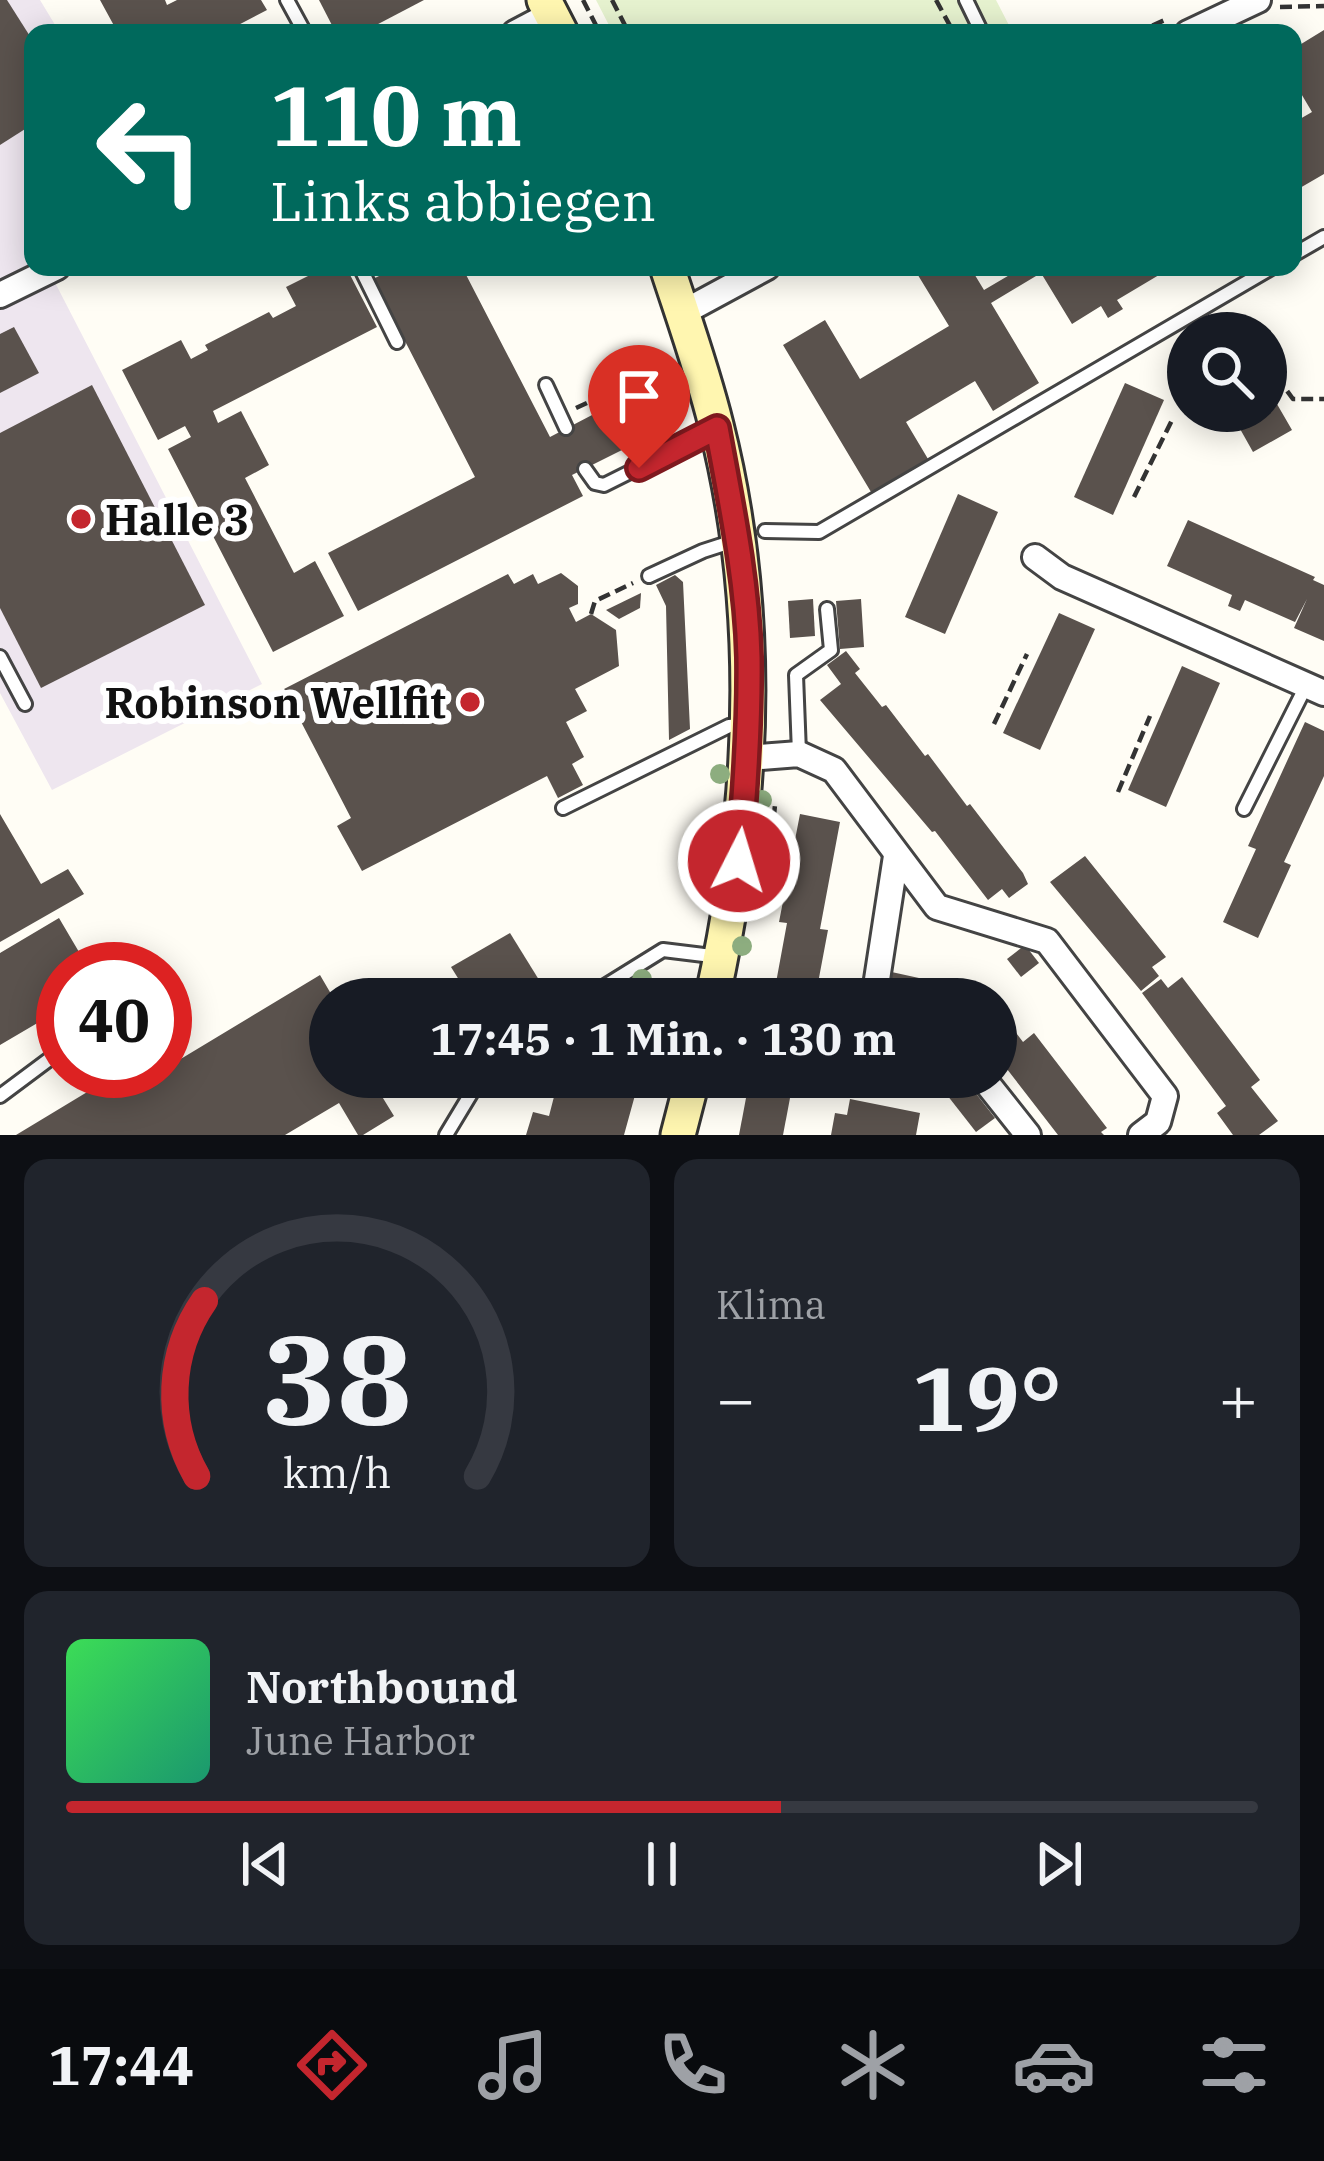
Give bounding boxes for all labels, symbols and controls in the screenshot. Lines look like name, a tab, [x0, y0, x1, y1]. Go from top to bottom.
text: 110 m	[270, 60, 522, 169]
icon: left	[72, 72, 228, 228]
text: Links abbiegen	[270, 166, 656, 236]
map controls	[1167, 312, 1287, 432]
button: search	[1167, 312, 1287, 432]
pin	[588, 345, 690, 468]
icon: arrive	[606, 363, 672, 429]
place label: Halle 3	[105, 492, 249, 547]
marker: Halle 3	[68, 506, 94, 532]
place label: Robinson Wellfit	[104, 675, 446, 730]
marker: Robinson Wellfit	[457, 689, 483, 715]
position arrow	[676, 798, 802, 924]
speed limit sign: 40	[36, 942, 192, 1098]
text: 17:45 · 1 Min. · 130 m	[430, 1009, 896, 1067]
text: Klima	[716, 1279, 826, 1330]
text: 38	[262, 1297, 412, 1459]
text: 19°	[912, 1339, 1062, 1456]
text: −	[716, 1355, 756, 1441]
text: +	[1218, 1355, 1258, 1441]
text: km/h	[283, 1444, 391, 1500]
text: Northbound	[246, 1657, 518, 1715]
text: June Harbor	[246, 1715, 475, 1766]
icon: previous	[232, 1831, 298, 1897]
icon: pause	[629, 1831, 695, 1897]
icon: next	[1026, 1831, 1092, 1897]
icon: directions	[290, 2023, 374, 2107]
icon: music	[471, 2023, 555, 2107]
icon: phone	[651, 2023, 735, 2107]
icon: climate	[831, 2023, 915, 2107]
icon: car	[1012, 2023, 1096, 2107]
icon: filters	[1192, 2023, 1276, 2107]
text: 17:44	[48, 2030, 194, 2100]

